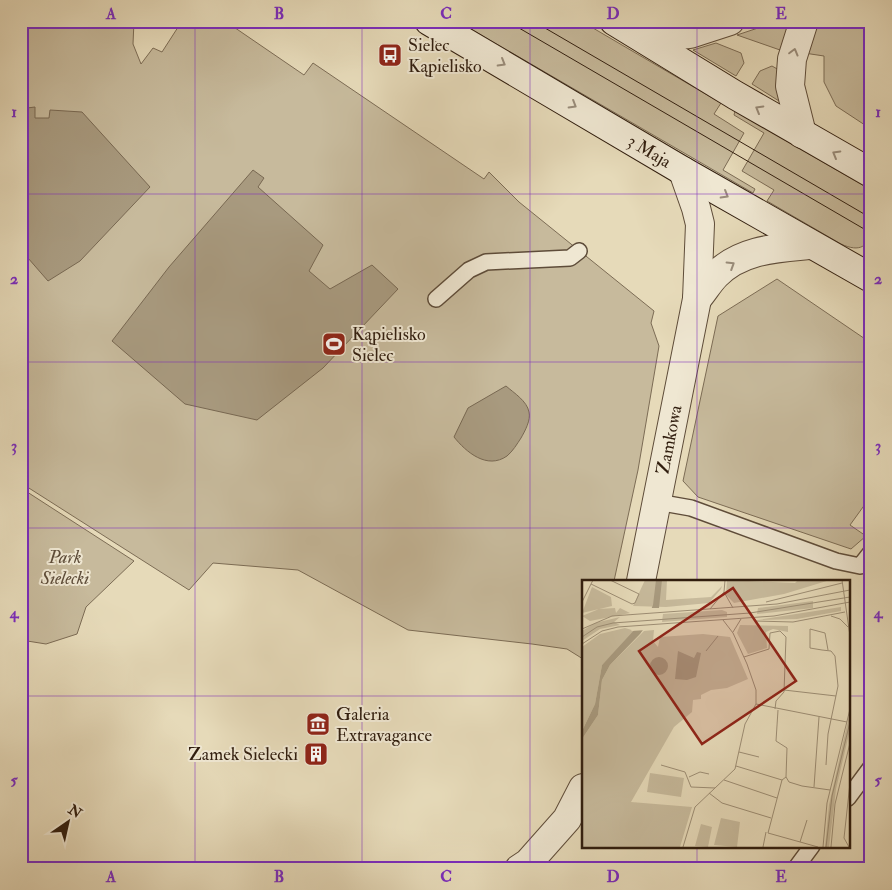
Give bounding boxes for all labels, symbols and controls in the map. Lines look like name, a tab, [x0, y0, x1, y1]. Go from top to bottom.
text: A	[105, 4, 117, 24]
text: B	[274, 4, 284, 24]
text: C	[440, 4, 452, 24]
text: D	[606, 4, 620, 24]
text: E	[775, 4, 787, 24]
place label: Sielec Kąpielisko	[408, 34, 482, 78]
bus stop icon: Sielec Kąpielisko	[377, 42, 403, 68]
one-way arrow	[788, 47, 799, 56]
one-way arrow	[496, 57, 505, 67]
one-way arrow	[567, 99, 576, 109]
text: 1	[11, 102, 17, 122]
text: 1	[875, 102, 881, 122]
one-way arrow	[756, 106, 765, 116]
street label: 3 Maja	[623, 129, 676, 173]
one-way arrow	[832, 150, 841, 160]
one-way arrow	[719, 189, 728, 199]
one-way arrow	[725, 261, 734, 271]
text: 2	[10, 269, 18, 289]
text: 2	[874, 269, 882, 289]
place label: Kąpielisko Sielec	[352, 323, 426, 367]
sports icon: Kąpielisko Sielec	[321, 331, 347, 357]
street label: Zamkowa	[651, 403, 687, 476]
text: 3	[11, 436, 17, 456]
text: 3	[875, 436, 881, 456]
park label: Park Sielecki	[40, 546, 89, 590]
inset map	[582, 580, 850, 848]
text: 4	[9, 603, 20, 623]
text: 4	[873, 603, 884, 623]
place label: Galeria Extravagance	[336, 703, 432, 747]
museum icon: Galeria Extravagance	[305, 711, 331, 737]
building icon: Zamek Sielecki	[303, 741, 329, 767]
place label: Zamek Sielecki	[188, 743, 298, 766]
text: 5	[10, 770, 18, 790]
text: 5	[874, 770, 882, 790]
north arrow	[42, 798, 92, 848]
text: N	[64, 801, 85, 822]
text: A	[105, 867, 117, 887]
text: B	[274, 867, 284, 887]
text: C	[440, 867, 452, 887]
text: D	[606, 867, 620, 887]
text: E	[775, 867, 787, 887]

